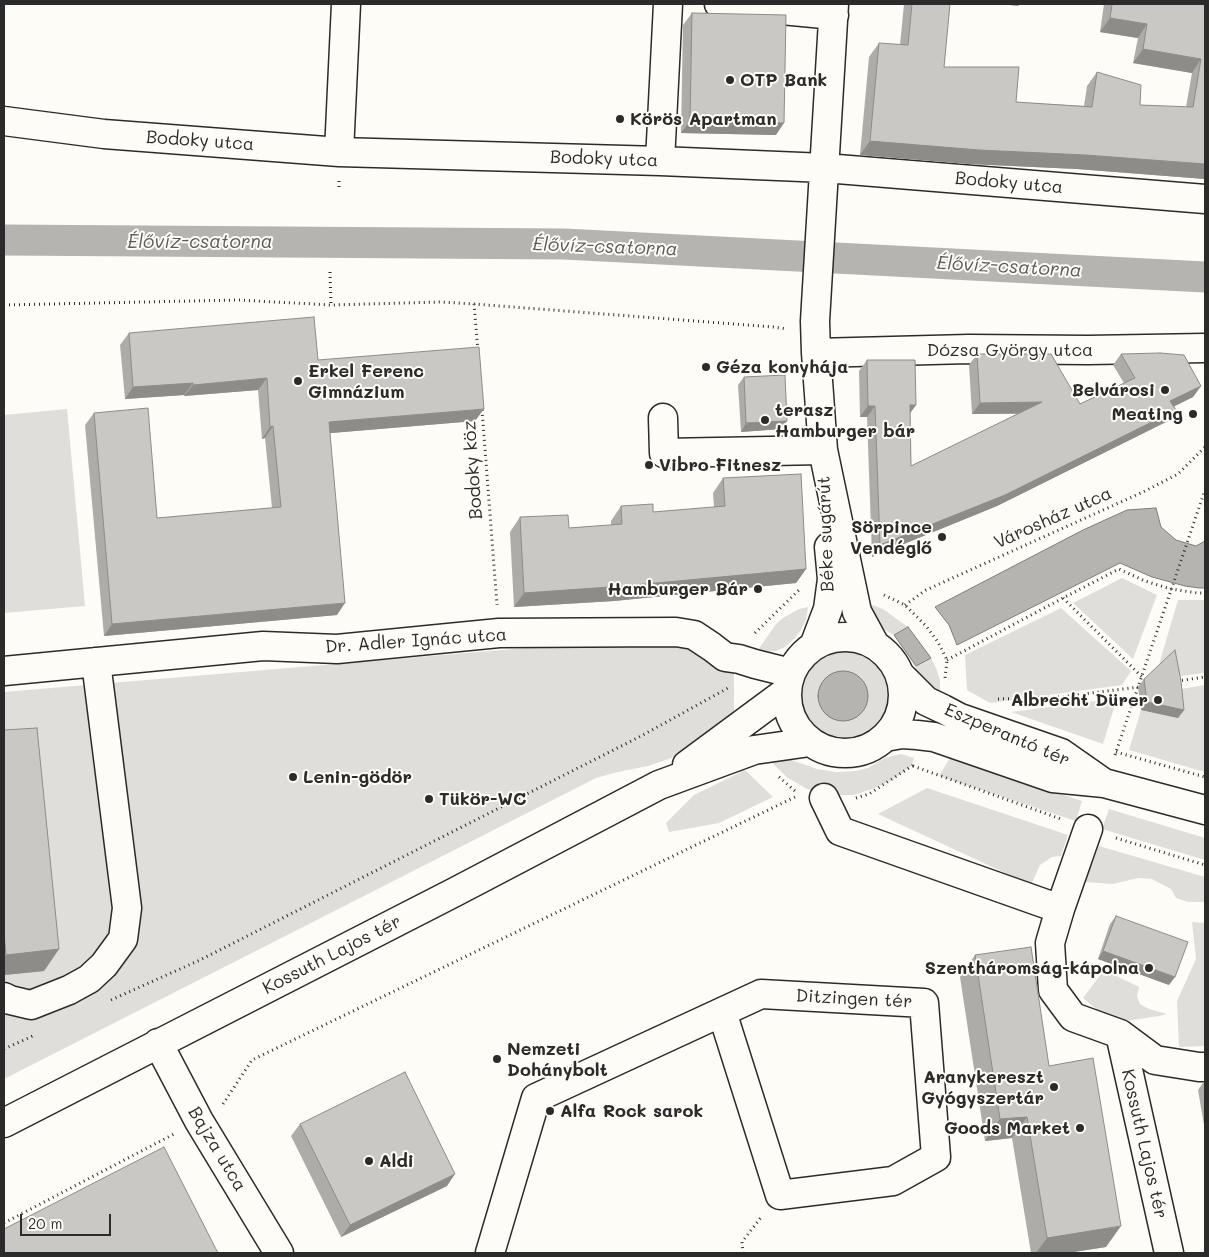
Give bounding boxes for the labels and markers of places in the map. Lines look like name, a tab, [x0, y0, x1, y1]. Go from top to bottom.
place label: OTP Bank	[740, 69, 827, 91]
marker: OTP Bank	[724, 74, 736, 86]
place label: Körös Apartman	[630, 108, 777, 130]
marker: Körös Apartman	[614, 113, 626, 125]
place label: Géza konyhája	[716, 356, 848, 378]
place label: Erkel Ferenc Gimnázium	[308, 360, 424, 402]
marker: Géza konyhája	[700, 361, 712, 373]
marker: Erkel Ferenc Gimnázium	[292, 375, 304, 387]
place label: Belvárosi	[1072, 379, 1155, 401]
marker: Belvárosi	[1159, 384, 1171, 396]
place label: terasz Hamburger bár	[775, 399, 915, 442]
place label: Meating	[1112, 403, 1183, 425]
marker: Meating	[1187, 408, 1199, 420]
marker: terasz Hamburger bár	[759, 414, 771, 426]
place label: Vibro Fitnesz	[659, 454, 781, 476]
marker: Vibro Fitnesz	[643, 459, 655, 471]
place label: Sörpince Vendéglő	[850, 516, 932, 558]
marker: Sörpince Vendéglő	[936, 531, 948, 543]
place label: Hamburger Bár	[607, 578, 748, 600]
marker: Hamburger Bár	[752, 583, 764, 595]
place label: Albrecht Dürer	[1011, 689, 1148, 711]
marker: Albrecht Dürer	[1152, 694, 1164, 706]
place label: Lenin-gödör	[303, 766, 412, 788]
marker: Lenin-gödör	[287, 771, 299, 783]
place label: Tükör-WC	[439, 788, 526, 810]
marker: Tükör-WC	[423, 793, 435, 805]
place label: Szentháromság-kápolna	[925, 957, 1139, 979]
marker: Szentháromság-kápolna	[1143, 962, 1155, 974]
place label: Nemzeti Dohánybolt	[507, 1038, 608, 1080]
marker: Nemzeti Dohánybolt	[491, 1053, 503, 1065]
place label: Aranykereszt Gyógyszertár	[921, 1066, 1044, 1108]
marker: Aranykereszt Gyógyszertár	[1048, 1081, 1060, 1093]
place label: Alfa Rock sarok	[560, 1100, 703, 1122]
marker: Alfa Rock sarok	[544, 1105, 556, 1117]
place label: Goods Market	[944, 1117, 1070, 1139]
marker: Goods Market	[1074, 1122, 1086, 1134]
place label: Aldi	[379, 1150, 414, 1172]
marker: Aldi	[363, 1155, 375, 1167]

